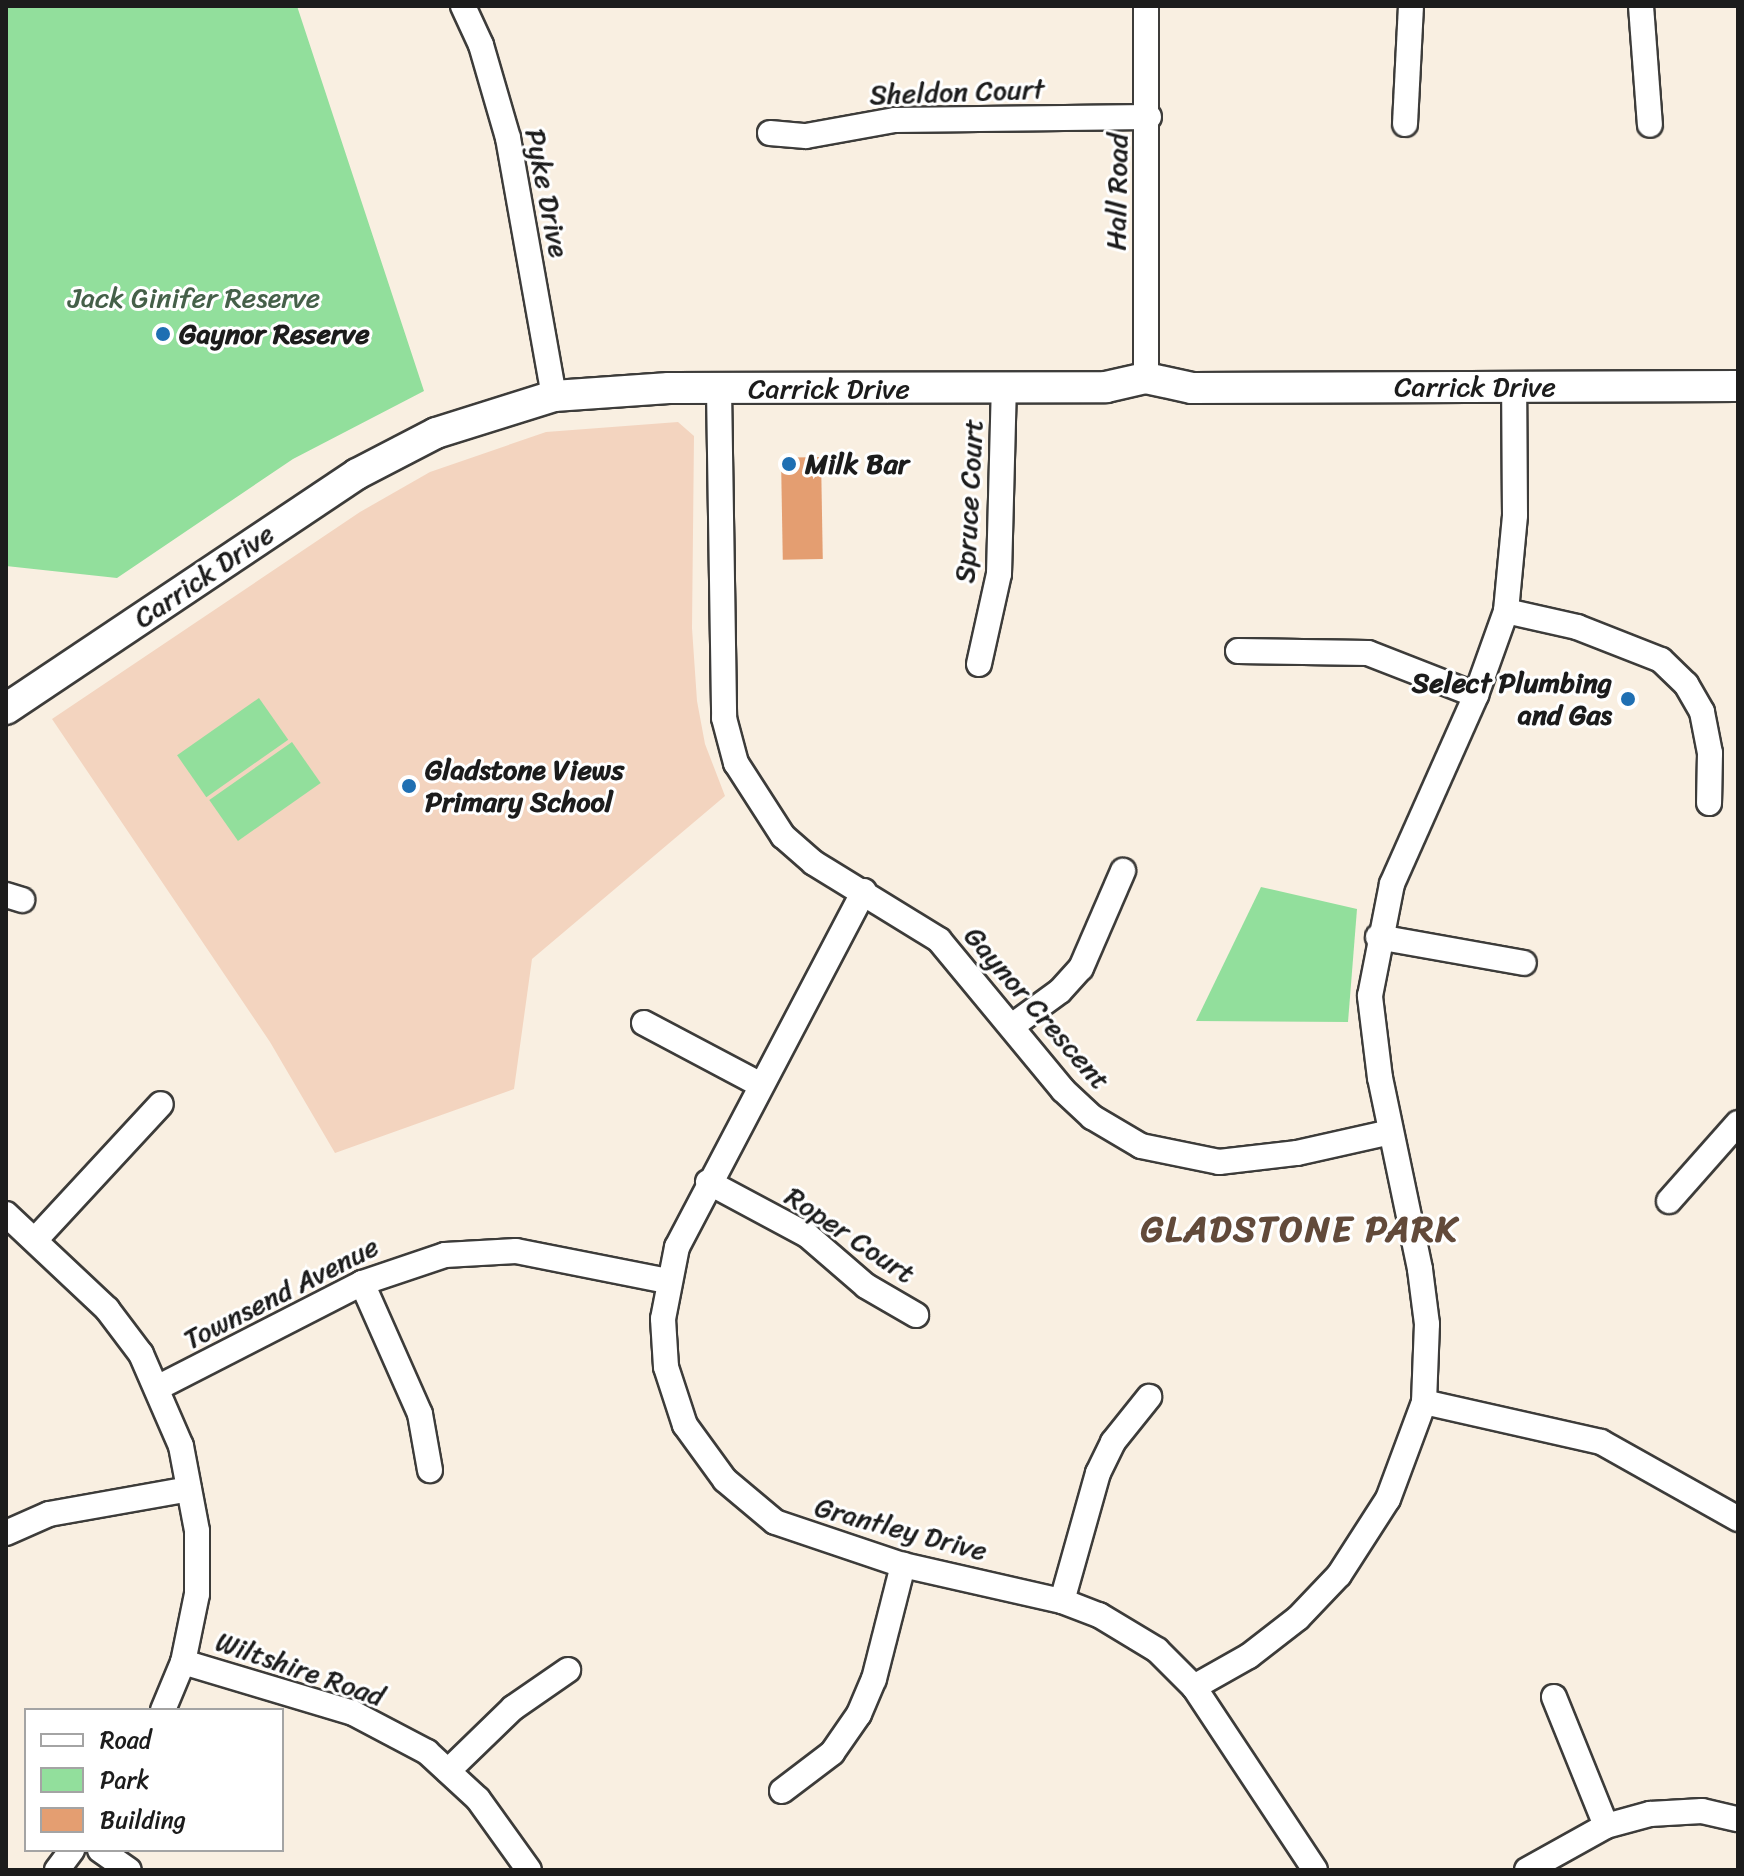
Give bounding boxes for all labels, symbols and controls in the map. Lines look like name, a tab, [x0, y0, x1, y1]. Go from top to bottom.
street label: Sheldon Court	[868, 72, 1046, 112]
street label: Pyke Drive	[518, 125, 576, 261]
street label: Hall Road	[1099, 133, 1135, 251]
park label: Jack Ginifer Reserve	[68, 281, 320, 315]
place label: Gaynor Reserve	[179, 317, 370, 351]
marker: Gaynor Reserve	[154, 325, 172, 343]
street label: Carrick Drive	[1394, 370, 1556, 404]
street label: Carrick Drive	[748, 372, 910, 406]
street label: Spruce Court	[948, 418, 990, 584]
place label: Milk Bar	[805, 447, 909, 481]
marker: Milk Bar	[780, 455, 798, 473]
street label: Carrick Drive	[128, 517, 280, 635]
place label: Select Plumbing and Gas	[1412, 666, 1612, 732]
marker: Select Plumbing and Gas	[1619, 690, 1637, 708]
place label: Gladstone Views Primary School	[425, 753, 624, 819]
marker: Gladstone Views Primary School	[400, 777, 418, 795]
street label: Gaynor Crescent	[957, 919, 1117, 1097]
street label: Roper Court	[779, 1179, 921, 1291]
district label: GLADSTONE PARK	[1141, 1208, 1459, 1252]
street label: Townsend Avenue	[178, 1229, 384, 1357]
street label: Grantley Drive	[811, 1490, 991, 1568]
street label: Wiltshire Road	[211, 1625, 389, 1713]
legend	[24, 1708, 284, 1852]
text: Road	[100, 1719, 151, 1761]
text: Park	[100, 1759, 149, 1801]
text: Building	[100, 1799, 186, 1841]

